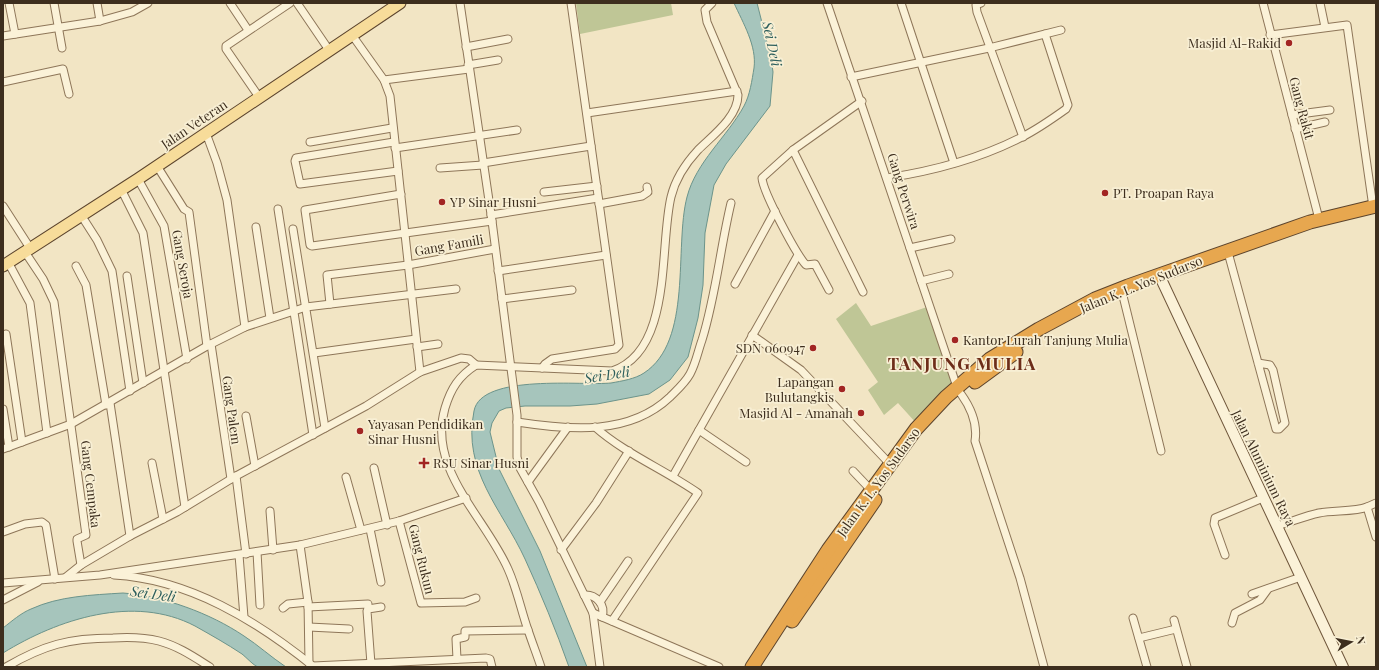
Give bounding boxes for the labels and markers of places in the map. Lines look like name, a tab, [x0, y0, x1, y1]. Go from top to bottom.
place label: Masjid Al-Rakid	[1188, 34, 1281, 51]
marker: Masjid Al-Rakid	[1284, 38, 1294, 48]
place label: PT. Proapan Raya	[1113, 184, 1215, 201]
marker: PT. Proapan Raya	[1100, 188, 1110, 198]
place label: YP Sinar Husni	[449, 193, 537, 210]
marker: YP Sinar Husni	[437, 197, 447, 207]
place label: Kantor Lurah Tanjung Mulia	[963, 331, 1128, 348]
marker: Kantor Lurah Tanjung Mulia	[950, 335, 960, 345]
place label: SDN 060947	[736, 339, 806, 356]
marker: SDN 060947	[808, 343, 818, 353]
place label: Lapangan Bulutangkis	[765, 373, 834, 405]
marker: Lapangan Bulutangkis	[837, 384, 847, 394]
place label: Masjid Al - Amanah	[739, 404, 853, 421]
marker: Masjid Al - Amanah	[856, 408, 866, 418]
place label: Yayasan Pendidikan Sinar Husni	[367, 415, 483, 447]
marker: Yayasan Pendidikan Sinar Husni	[355, 426, 365, 436]
place label: RSU Sinar Husni	[433, 454, 529, 471]
marker: RSU Sinar Husni	[418, 457, 430, 469]

